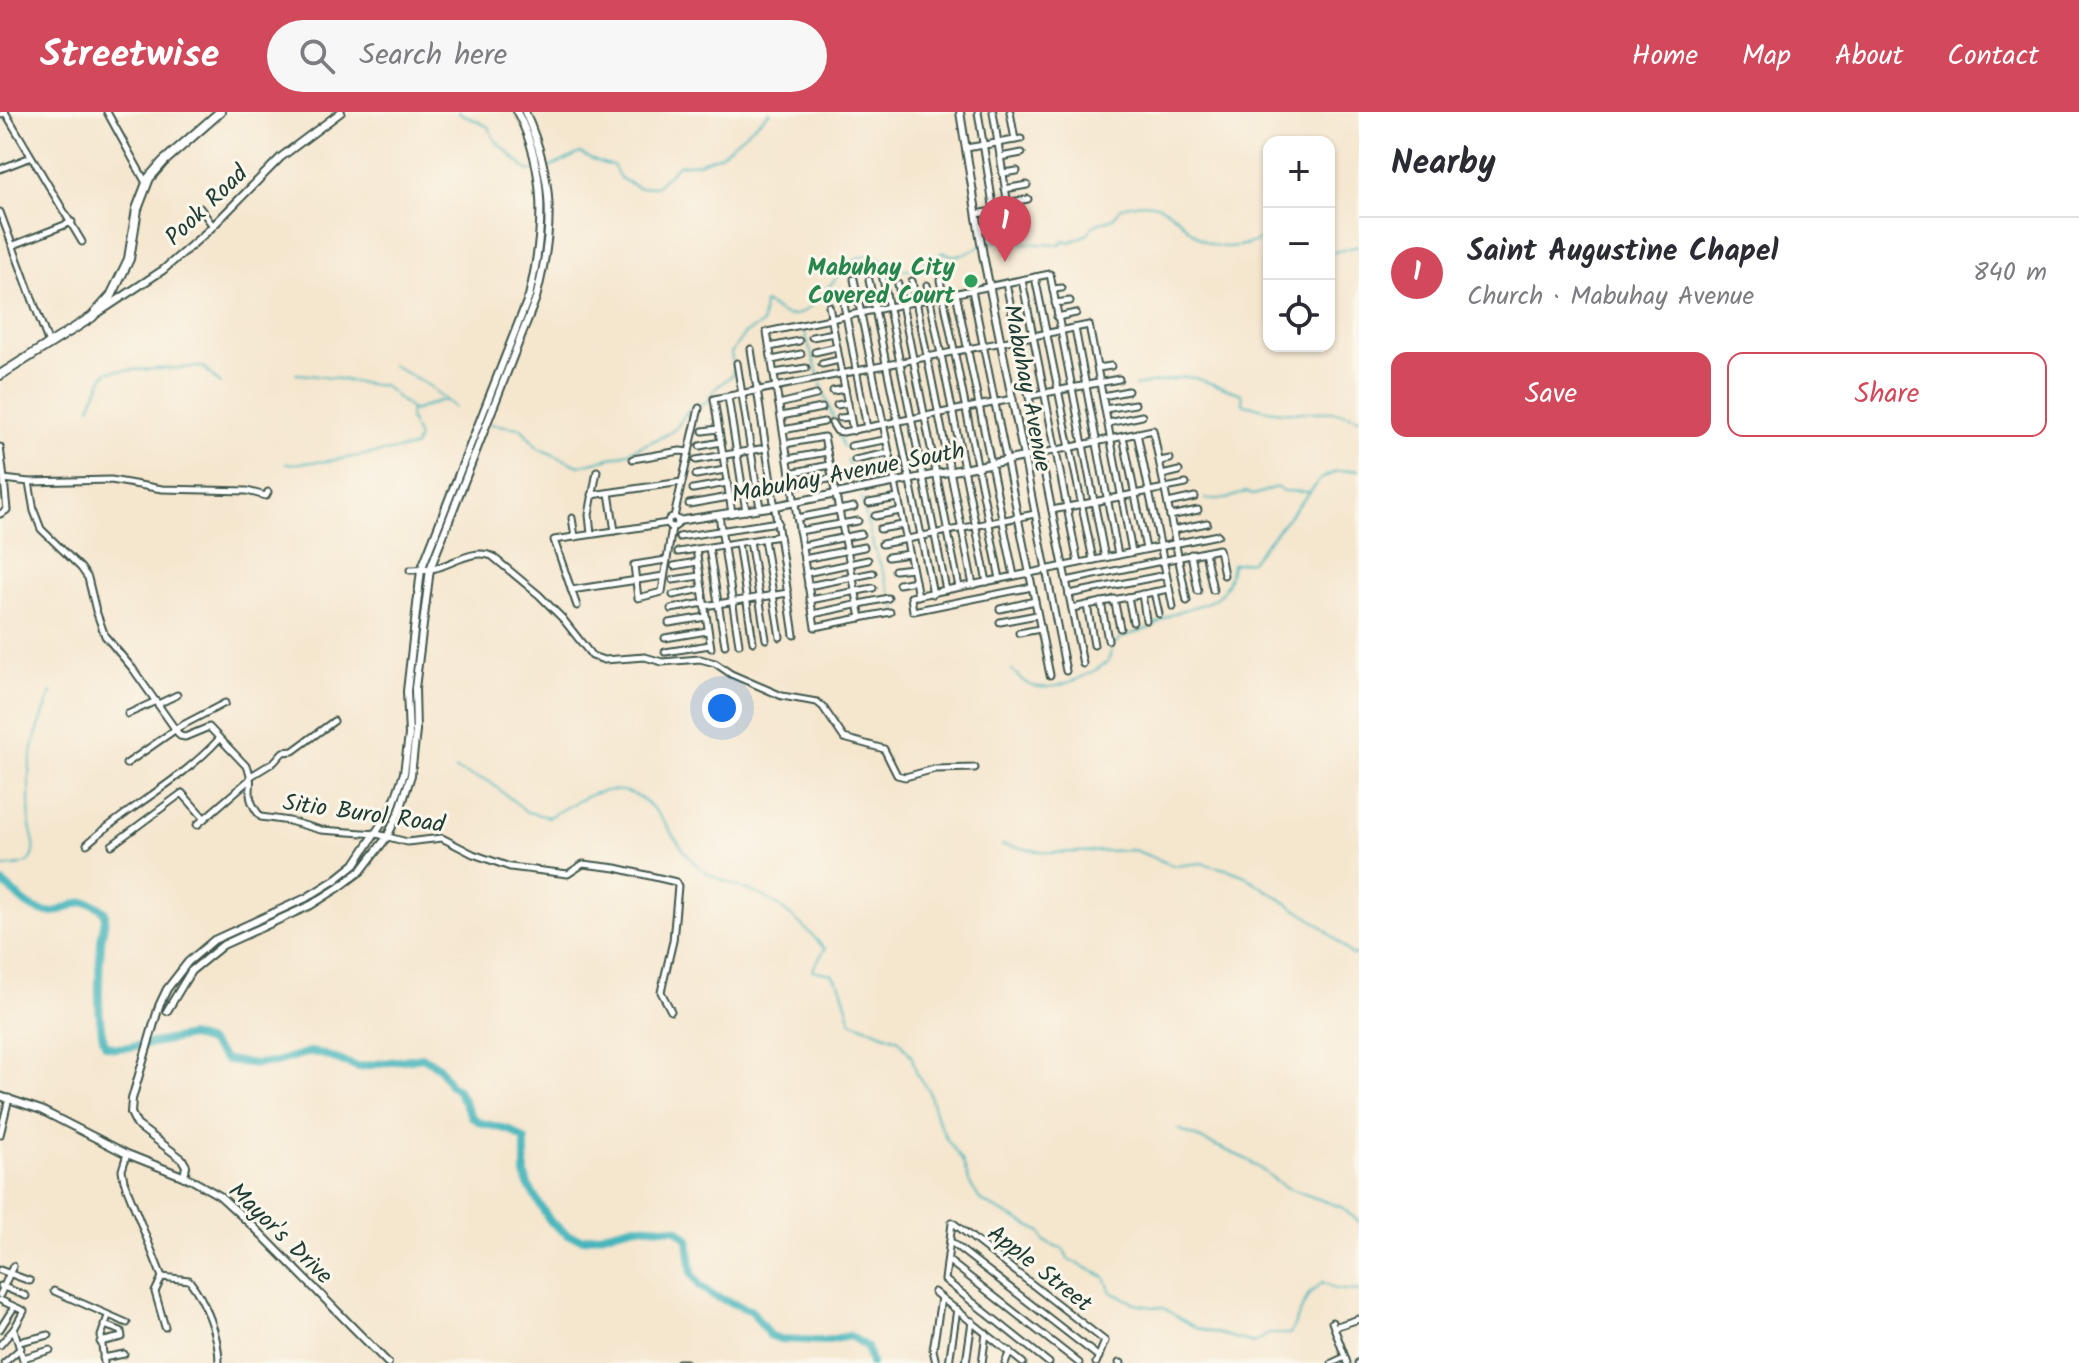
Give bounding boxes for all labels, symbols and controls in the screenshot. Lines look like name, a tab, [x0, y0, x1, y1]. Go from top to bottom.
search box	[267, 20, 827, 92]
text: Streetwise	[40, 26, 219, 86]
text: Search here	[359, 32, 507, 80]
icon: search	[295, 34, 339, 78]
text: Home	[1632, 34, 1698, 79]
text: Map	[1742, 34, 1791, 79]
text: About	[1835, 34, 1903, 79]
text: Contact	[1947, 34, 2039, 79]
map controls	[1263, 136, 1335, 352]
button: +	[1263, 136, 1335, 208]
text: Nearby	[1391, 137, 1496, 191]
street label: Pook Road	[156, 155, 259, 256]
pin: 1	[979, 196, 1031, 262]
button: −	[1263, 208, 1335, 280]
text: Saint Augustine Chapel	[1467, 228, 1778, 276]
place label: Mabuhay City Covered Court	[808, 249, 956, 316]
text: 1	[1413, 252, 1421, 294]
text: 840 m	[1973, 252, 2047, 294]
marker: Mabuhay City Covered Court	[962, 272, 980, 290]
text: Church · Mabuhay Avenue	[1467, 276, 1754, 318]
button: locate	[1263, 280, 1335, 352]
street label: Mabuhay Avenue	[991, 301, 1062, 476]
button: Save	[1391, 352, 1711, 437]
button: Share	[1727, 352, 2047, 437]
street label: Mabuhay Avenue South	[728, 432, 968, 515]
your location	[702, 688, 742, 728]
street label: Sitio Burol Road	[280, 784, 448, 845]
street label: Mayor's Drive	[218, 1174, 342, 1295]
street label: Apple Street	[978, 1215, 1101, 1323]

